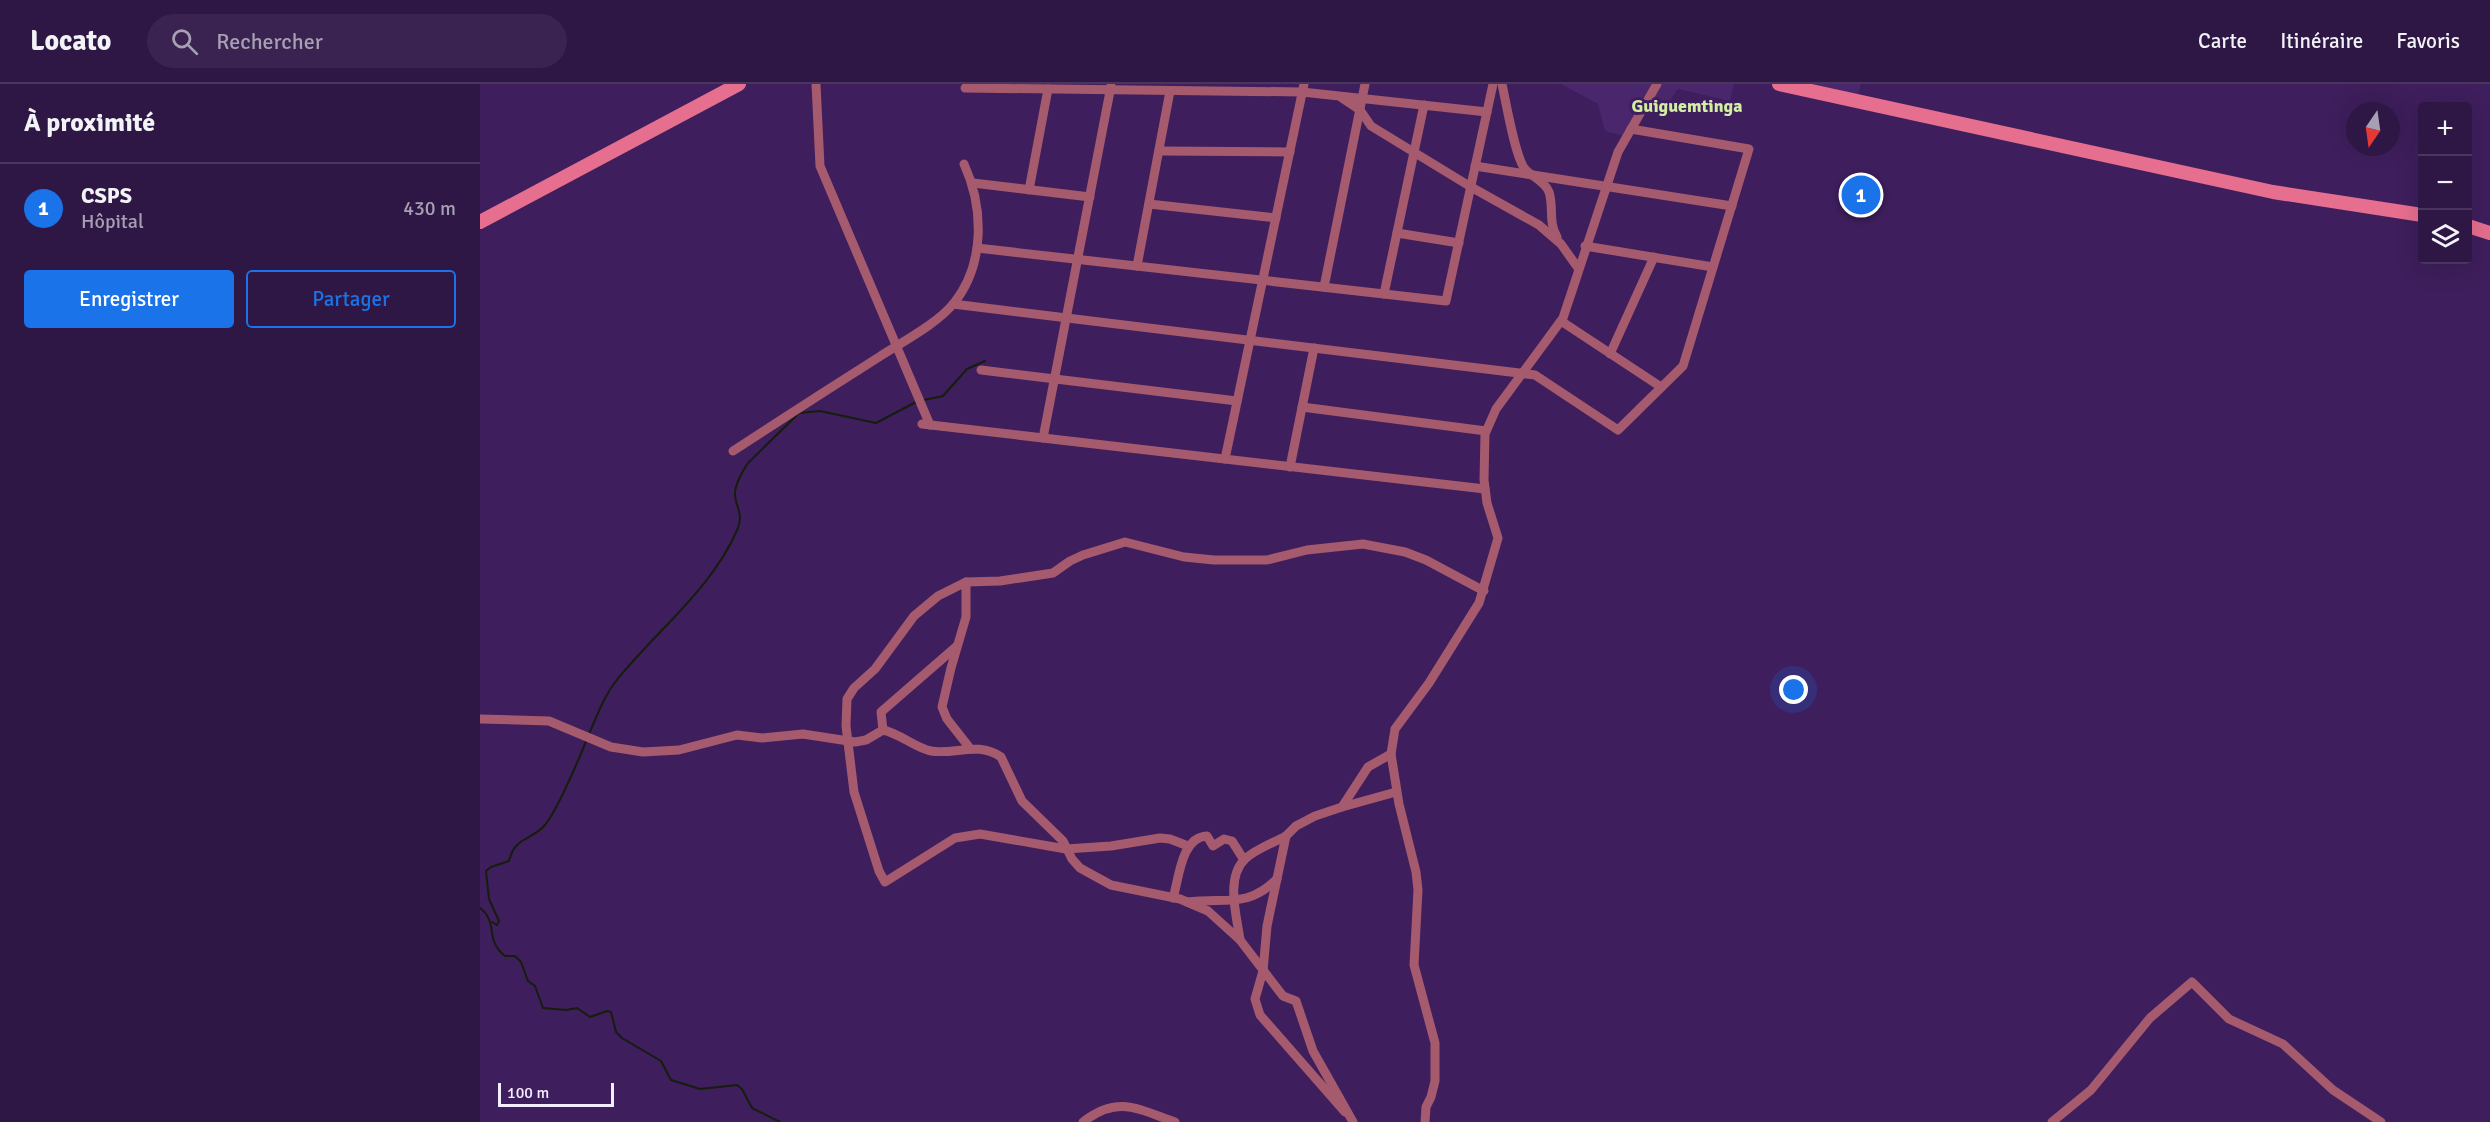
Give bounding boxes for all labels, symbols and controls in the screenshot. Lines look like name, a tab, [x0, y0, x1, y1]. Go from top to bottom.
search box	[147, 14, 567, 68]
text: Locato	[30, 24, 111, 58]
icon: search	[168, 25, 201, 58]
text: Rechercher	[216, 28, 323, 55]
text: Carte	[2198, 28, 2247, 54]
text: Itinéraire	[2280, 28, 2363, 54]
text: Favoris	[2396, 28, 2460, 54]
district label: Guiguemtinga	[1632, 95, 1742, 117]
north arrow	[2346, 102, 2400, 156]
map controls	[2418, 102, 2472, 264]
button: +	[2418, 102, 2472, 156]
text: À proximité	[24, 107, 155, 139]
button: −	[2418, 156, 2472, 210]
pin: 1	[1842, 172, 1880, 218]
text: CSPS	[81, 182, 132, 209]
text: 1	[38, 196, 49, 221]
text: 430 m	[403, 196, 456, 221]
text: Hôpital	[81, 209, 144, 234]
button: layers	[2418, 210, 2472, 264]
button: Enregistrer	[24, 270, 234, 328]
button: Partager	[246, 270, 456, 328]
your location	[1779, 675, 1808, 704]
scale bar	[498, 1080, 614, 1108]
text: 100 m	[507, 1083, 549, 1103]

